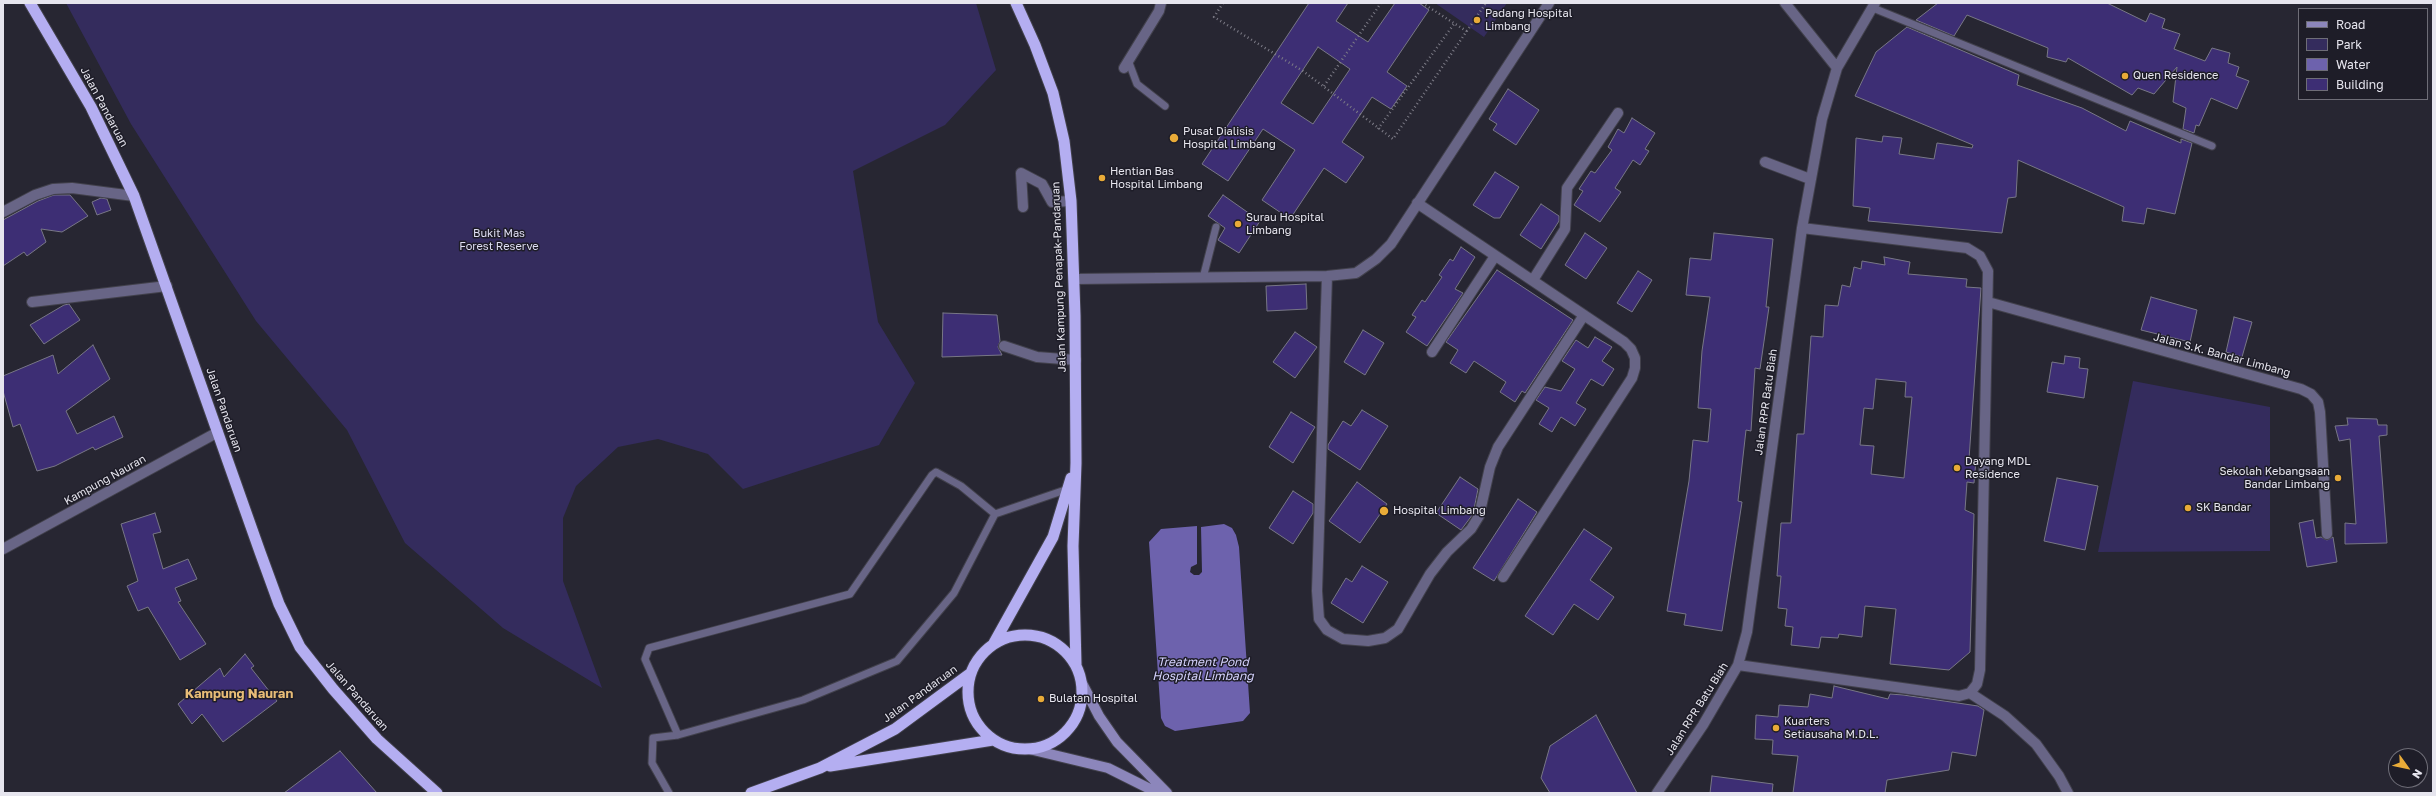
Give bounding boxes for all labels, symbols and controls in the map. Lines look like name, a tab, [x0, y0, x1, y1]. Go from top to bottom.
place label: Padang Hospital Limbang	[1485, 7, 1572, 33]
legend	[2298, 8, 2428, 100]
marker: Padang Hospital Limbang	[1472, 15, 1482, 25]
text: Road	[2336, 17, 2365, 32]
text: Park	[2336, 37, 2362, 52]
text: Water	[2336, 57, 2370, 72]
street label: Jalan Pandaruan	[77, 65, 131, 149]
place label: Quen Residence	[2133, 69, 2219, 83]
marker: Quen Residence	[2120, 71, 2130, 81]
text: Building	[2336, 77, 2384, 92]
place label: Pusat Dialisis Hospital Limbang	[1183, 125, 1276, 151]
marker: Pusat Dialisis Hospital Limbang	[1168, 132, 1180, 144]
place label: Hentian Bas Hospital Limbang	[1110, 165, 1203, 191]
marker: Hentian Bas Hospital Limbang	[1097, 173, 1107, 183]
street label: Jalan Kampung Penapak-Pandaruan	[1049, 181, 1069, 373]
place label: Surau Hospital Limbang	[1246, 211, 1324, 237]
marker: Surau Hospital Limbang	[1233, 219, 1243, 229]
park label: Bukit Mas Forest Reserve	[459, 227, 539, 253]
street label: Jalan S.K. Bandar Limbang	[2152, 330, 2292, 380]
street label: Jalan RPR Batu Biah	[1752, 348, 1780, 456]
street label: Jalan Pandaruan	[203, 366, 245, 454]
street label: Kampung Nauran	[62, 452, 148, 508]
place label: Dayang MDL Residence	[1965, 455, 2030, 481]
marker: Dayang MDL Residence	[1952, 463, 1962, 473]
place label: Sekolah Kebangsaan Bandar Limbang	[2219, 465, 2330, 491]
marker: Sekolah Kebangsaan Bandar Limbang	[2333, 473, 2343, 483]
place label: SK Bandar	[2196, 501, 2251, 515]
marker: SK Bandar	[2183, 503, 2193, 513]
place label: Hospital Limbang	[1393, 504, 1486, 518]
marker: Hospital Limbang	[1378, 505, 1390, 517]
water label: Treatment Pond Hospital Limbang	[1152, 655, 1254, 683]
street label: Jalan Pandaruan	[323, 658, 391, 734]
street label: Jalan RPR Batu Biah	[1663, 660, 1731, 758]
street label: Jalan Pandaruan	[880, 663, 960, 725]
district label: Kampung Nauran	[185, 686, 293, 702]
place label: Bulatan Hospital	[1049, 692, 1137, 706]
marker: Bulatan Hospital	[1036, 694, 1046, 704]
place label: Kuarters Setiausaha M.D.L.	[1784, 715, 1879, 741]
marker: Kuarters Setiausaha M.D.L.	[1771, 723, 1781, 733]
north arrow	[2388, 748, 2428, 788]
text: N	[2410, 767, 2425, 781]

